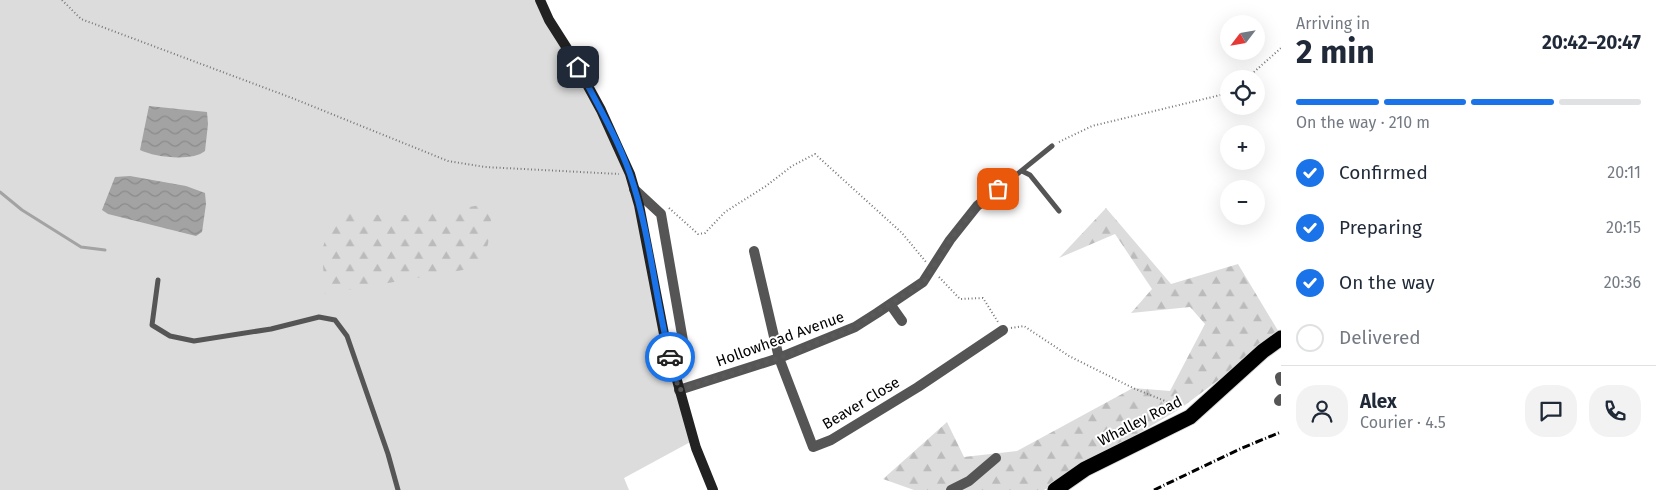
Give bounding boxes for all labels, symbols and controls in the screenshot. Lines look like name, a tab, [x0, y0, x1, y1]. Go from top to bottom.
text: Arriving in	[1296, 14, 1370, 33]
north arrow	[1220, 15, 1265, 60]
map controls	[1220, 15, 1265, 225]
text: 20:42–20:47	[1542, 31, 1641, 54]
text: 2 min	[1296, 33, 1375, 71]
pin	[557, 46, 599, 88]
icon: home	[564, 53, 592, 81]
button: locate	[1220, 70, 1265, 115]
text: On the way · 210 m	[1296, 113, 1430, 132]
button: +	[1220, 125, 1265, 170]
icon: check	[1296, 159, 1324, 187]
text: Confirmed	[1339, 161, 1428, 184]
text: 20:11	[1607, 163, 1641, 182]
pin	[977, 168, 1019, 210]
icon: bag	[984, 175, 1012, 203]
button: −	[1220, 180, 1265, 225]
icon: check	[1296, 214, 1324, 242]
text: Preparing	[1339, 216, 1422, 239]
text: 20:15	[1606, 218, 1641, 237]
icon: check	[1296, 269, 1324, 297]
text: On the way	[1339, 271, 1435, 294]
text: 20:36	[1604, 273, 1641, 292]
street label: Hollowhead Avenue	[714, 307, 846, 371]
text: Delivered	[1339, 326, 1421, 349]
courier	[645, 332, 695, 382]
icon: car	[656, 343, 684, 371]
street label: Beaver Close	[819, 373, 903, 433]
button: person	[1296, 385, 1348, 437]
button: chat	[1525, 385, 1577, 437]
button: phone	[1589, 385, 1641, 437]
text: Alex	[1360, 390, 1397, 413]
street label: Whalley Road	[1095, 392, 1185, 450]
text: Courier · 4.5	[1360, 413, 1446, 432]

